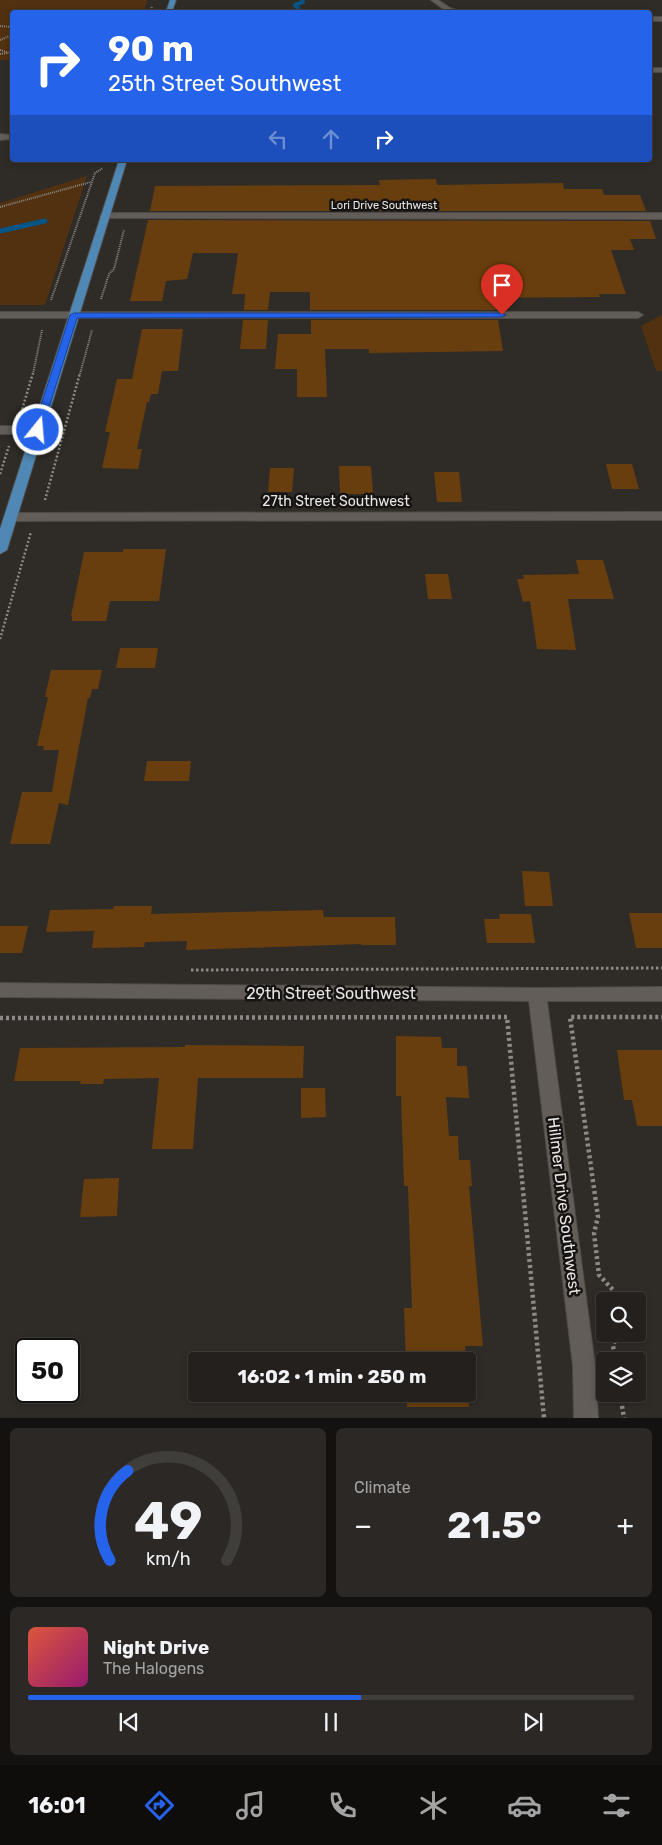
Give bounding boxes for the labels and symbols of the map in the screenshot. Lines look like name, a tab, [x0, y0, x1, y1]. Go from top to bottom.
street label: Lori Drive Southwest	[331, 199, 438, 212]
pin	[481, 264, 523, 315]
position arrow	[11, 403, 63, 455]
street label: 27th Street Southwest	[262, 493, 410, 510]
street label: 29th Street Southwest	[246, 984, 416, 1003]
street label: Hillmer Drive Southwest	[544, 1116, 584, 1296]
speed limit sign: 50	[15, 1338, 80, 1403]

